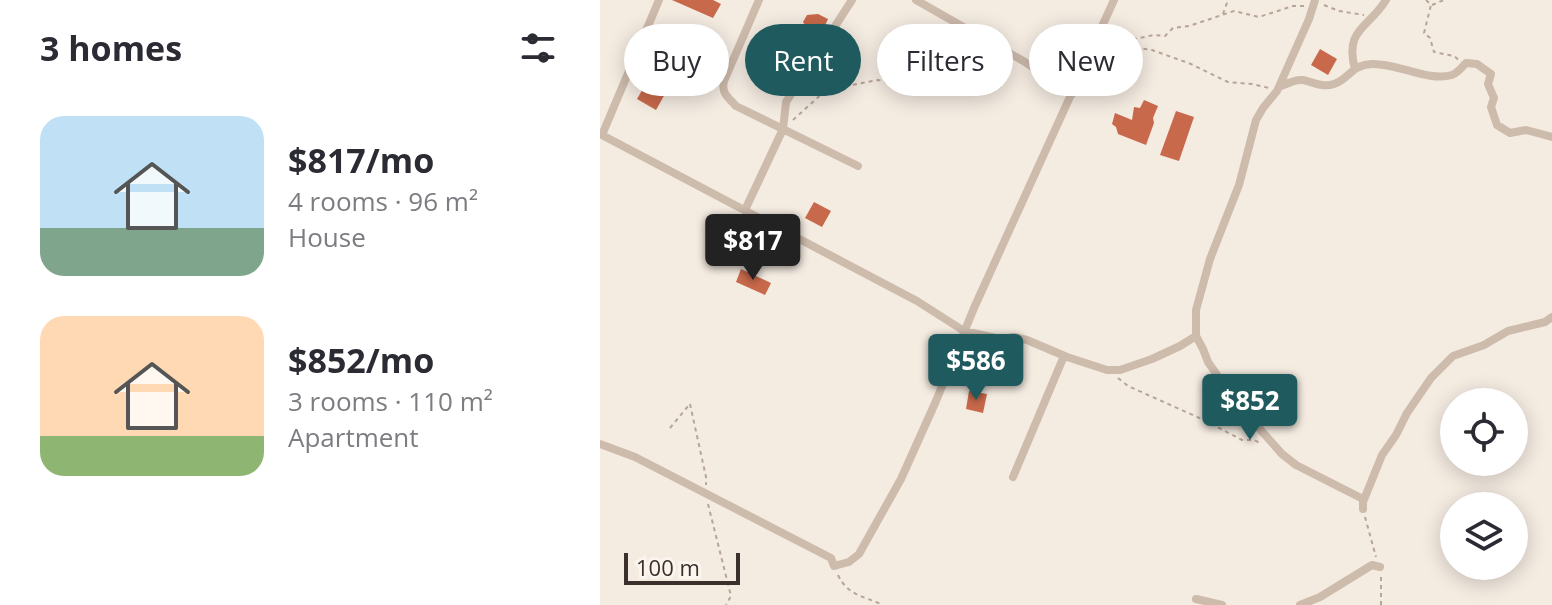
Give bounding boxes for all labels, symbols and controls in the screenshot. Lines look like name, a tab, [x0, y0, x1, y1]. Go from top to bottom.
chip: Buy	[624, 24, 729, 96]
chip: Rent	[745, 24, 861, 96]
chip: Filters	[877, 24, 1013, 96]
chip: New	[1029, 24, 1143, 96]
text: 3 homes	[40, 25, 182, 71]
icon: filters	[516, 26, 560, 70]
text: $817/mo	[288, 137, 434, 183]
icon: home	[104, 148, 200, 244]
text: 4 rooms · 96 m²	[288, 183, 478, 219]
pin: $817	[706, 214, 800, 282]
text: House	[288, 219, 366, 255]
text: $817	[723, 222, 783, 258]
pin: $586	[929, 334, 1023, 402]
text: $852/mo	[288, 337, 434, 383]
text: $586	[946, 342, 1006, 378]
icon: home	[104, 348, 200, 444]
pin: $852	[1203, 374, 1297, 442]
text: $852	[1220, 382, 1280, 418]
text: 3 rooms · 110 m²	[288, 383, 493, 419]
map controls	[1440, 388, 1528, 580]
button: locate	[1440, 388, 1528, 476]
text: Apartment	[288, 419, 419, 455]
button: layers	[1440, 492, 1528, 580]
scale bar	[624, 549, 740, 585]
text: 100 m	[636, 552, 700, 582]

